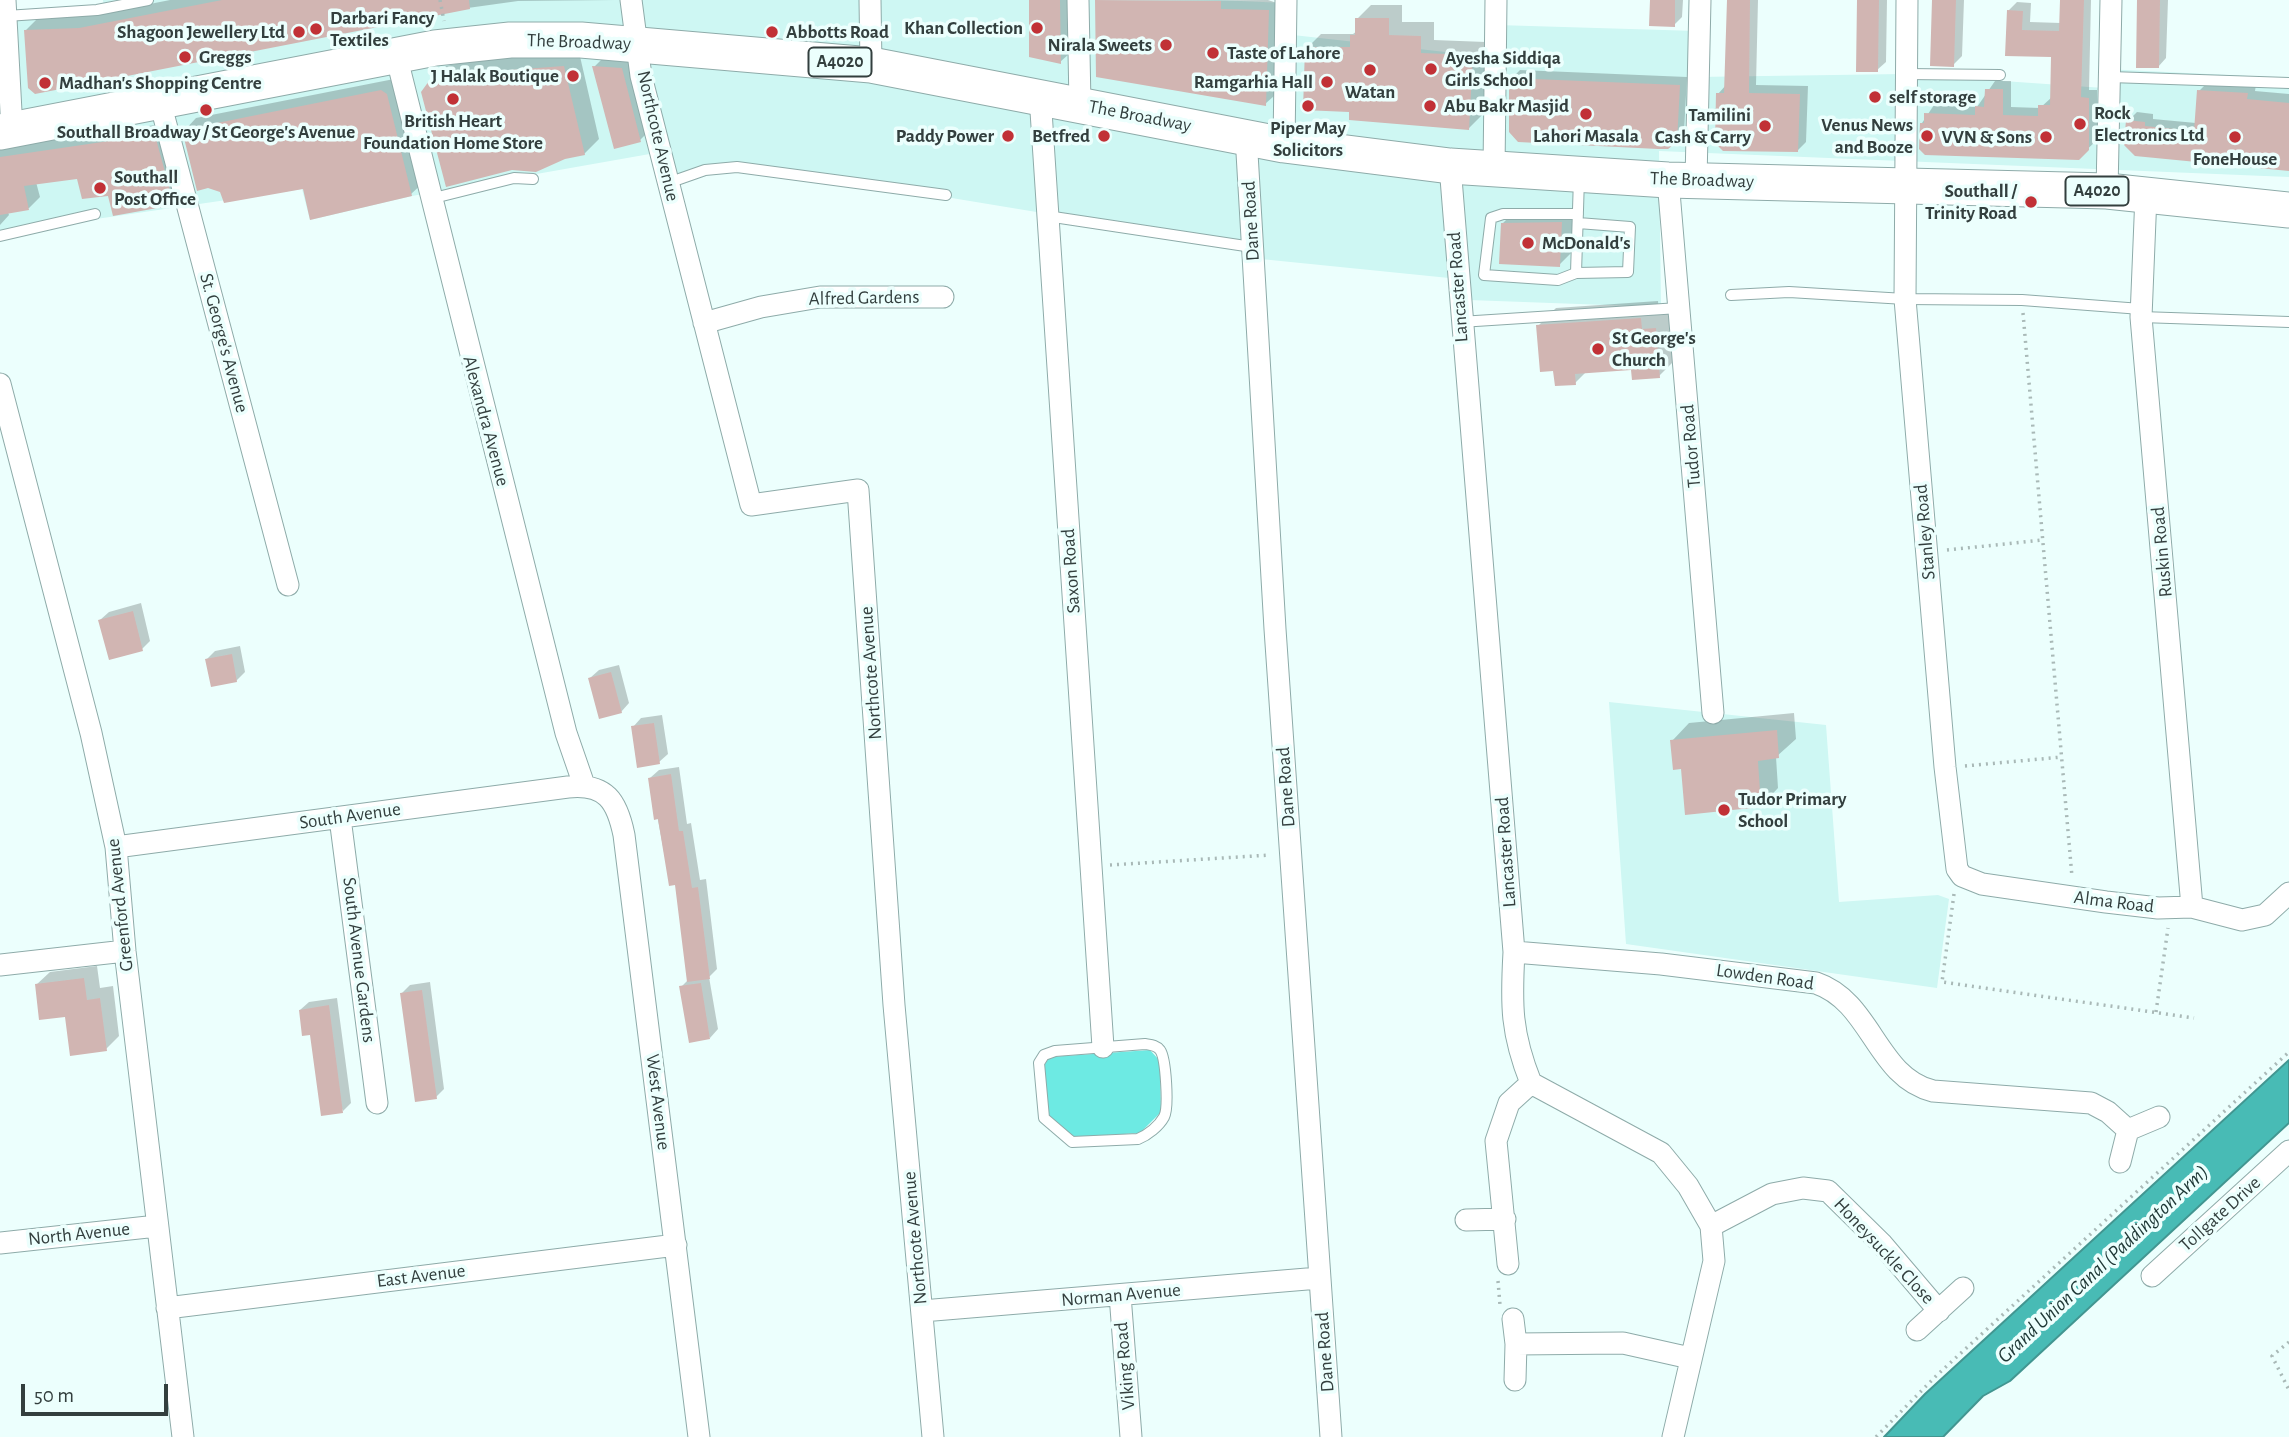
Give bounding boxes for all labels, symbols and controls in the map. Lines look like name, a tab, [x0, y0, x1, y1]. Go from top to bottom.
place label: Darbari Fancy Textiles	[330, 7, 434, 51]
place label: Khan Collection	[904, 17, 1023, 39]
marker: Khan Collection	[1029, 20, 1045, 36]
place label: Shagoon Jewellery Ltd	[117, 21, 285, 43]
marker: Darbari Fancy Textiles	[308, 21, 324, 37]
place label: Abbotts Road	[786, 21, 889, 43]
marker: Shagoon Jewellery Ltd	[291, 24, 307, 40]
marker: Abbotts Road	[764, 24, 780, 40]
street label: The Broadway	[527, 29, 631, 55]
place label: Nirala Sweets	[1048, 34, 1152, 56]
marker: Nirala Sweets	[1158, 37, 1174, 53]
place label: Taste of Lahore	[1227, 42, 1340, 64]
marker: Taste of Lahore	[1205, 45, 1221, 61]
place label: Greggs	[199, 46, 252, 68]
place label: Ayesha Siddiqa Girls School	[1445, 47, 1561, 91]
road number: A4020	[808, 48, 872, 76]
marker: Greggs	[177, 49, 193, 65]
marker: Ayesha Siddiqa Girls School	[1423, 61, 1439, 77]
marker: Watan	[1362, 62, 1378, 78]
place label: J Halak Boutique	[431, 65, 559, 87]
marker: J Halak Boutique	[565, 68, 581, 84]
street label: Northcote Avenue	[632, 68, 684, 204]
place label: Ramgarhia Hall	[1194, 71, 1313, 93]
place label: Madhan's Shopping Centre	[59, 72, 262, 94]
marker: Ramgarhia Hall	[1319, 74, 1335, 90]
marker: Madhan's Shopping Centre	[37, 75, 53, 91]
place label: Watan	[1345, 81, 1395, 103]
place label: self storage	[1889, 86, 1976, 108]
marker: self storage	[1867, 89, 1883, 105]
marker: British Heart Foundation Home Store	[445, 91, 461, 107]
street label: The Broadway	[1087, 95, 1193, 137]
place label: Abu Bakr Masjid	[1444, 95, 1569, 117]
marker: Piper May Solicitors	[1300, 98, 1316, 114]
marker: Abu Bakr Masjid	[1422, 98, 1438, 114]
marker: Southall Broadway / St George's Avenue	[198, 102, 214, 118]
place label: Rock Electronics Ltd	[2094, 102, 2204, 146]
place label: Tamilini Cash & Carry	[1655, 104, 1751, 148]
marker: Lahori Masala	[1578, 106, 1594, 122]
place label: British Heart Foundation Home Store	[363, 110, 543, 154]
place label: Venus News and Booze	[1821, 114, 1913, 158]
marker: Rock Electronics Ltd	[2072, 116, 2088, 132]
place label: Piper May Solicitors	[1270, 117, 1346, 161]
marker: Tamilini Cash & Carry	[1757, 118, 1773, 134]
place label: Southall Broadway / St George's Avenue	[57, 121, 355, 143]
place label: Paddy Power	[896, 125, 994, 147]
place label: Betfred	[1032, 125, 1090, 147]
place label: Lahori Masala	[1533, 125, 1639, 147]
place label: VVN & Sons	[1942, 126, 2032, 148]
marker: Paddy Power	[1000, 128, 1016, 144]
marker: Betfred	[1096, 128, 1112, 144]
marker: Venus News and Booze	[1919, 128, 1935, 144]
marker: VVN & Sons	[2038, 129, 2054, 145]
marker: FoneHouse	[2227, 129, 2243, 145]
place label: FoneHouse	[2193, 148, 2277, 170]
place label: Southall Post Office	[114, 166, 196, 210]
street label: The Broadway	[1650, 167, 1754, 193]
road number: A4020	[2066, 176, 2128, 206]
marker: Southall Post Office	[92, 180, 108, 196]
street label: Dane Road	[1238, 180, 1264, 262]
place label: Southall / Trinity Road	[1925, 180, 2017, 224]
marker: Southall / Trinity Road	[2023, 194, 2039, 210]
street label: Lancaster Road	[1443, 231, 1473, 343]
place label: McDonald's	[1542, 232, 1631, 254]
marker: McDonald's	[1520, 235, 1536, 251]
street label: St. George's Avenue	[194, 271, 254, 415]
street label: Alfred Gardens	[808, 286, 920, 310]
place label: St George's Church	[1612, 327, 1696, 371]
marker: St George's Church	[1590, 341, 1606, 357]
street label: Alexandra Avenue	[458, 353, 514, 489]
street label: Tudor Road	[1676, 403, 1706, 489]
street label: Stanley Road	[1909, 483, 1941, 581]
street label: Ruskin Road	[2147, 506, 2177, 598]
street label: Saxon Road	[1057, 528, 1085, 614]
street label: Northcote Avenue	[855, 606, 887, 740]
street label: Dane Road	[1272, 746, 1300, 828]
place label: Tudor Primary School	[1738, 788, 1846, 832]
street label: Lancaster Road	[1491, 796, 1521, 908]
street label: South Avenue	[298, 798, 402, 834]
marker: Tudor Primary School	[1716, 802, 1732, 818]
street label: Greenford Avenue	[102, 838, 138, 972]
street label: South Avenue Gardens	[338, 876, 380, 1044]
street label: Alma Road	[2073, 886, 2155, 918]
street label: Lowden Road	[1715, 959, 1815, 995]
street label: West Avenue	[641, 1053, 675, 1151]
water label: Grand Union Canal (Paddington Arm)	[1992, 1159, 2214, 1369]
street label: Northcote Avenue	[898, 1170, 932, 1306]
street label: Tollgate Drive	[2175, 1171, 2265, 1257]
street label: Honeysuckle Close	[1829, 1193, 1939, 1309]
street label: North Avenue	[27, 1217, 131, 1251]
street label: East Avenue	[375, 1259, 467, 1293]
street label: Norman Avenue	[1060, 1278, 1182, 1312]
street label: Dane Road	[1311, 1311, 1339, 1393]
street label: Viking Road	[1110, 1321, 1140, 1411]
scale bar	[24, 1370, 172, 1414]
text: 50 m	[34, 1385, 74, 1406]

